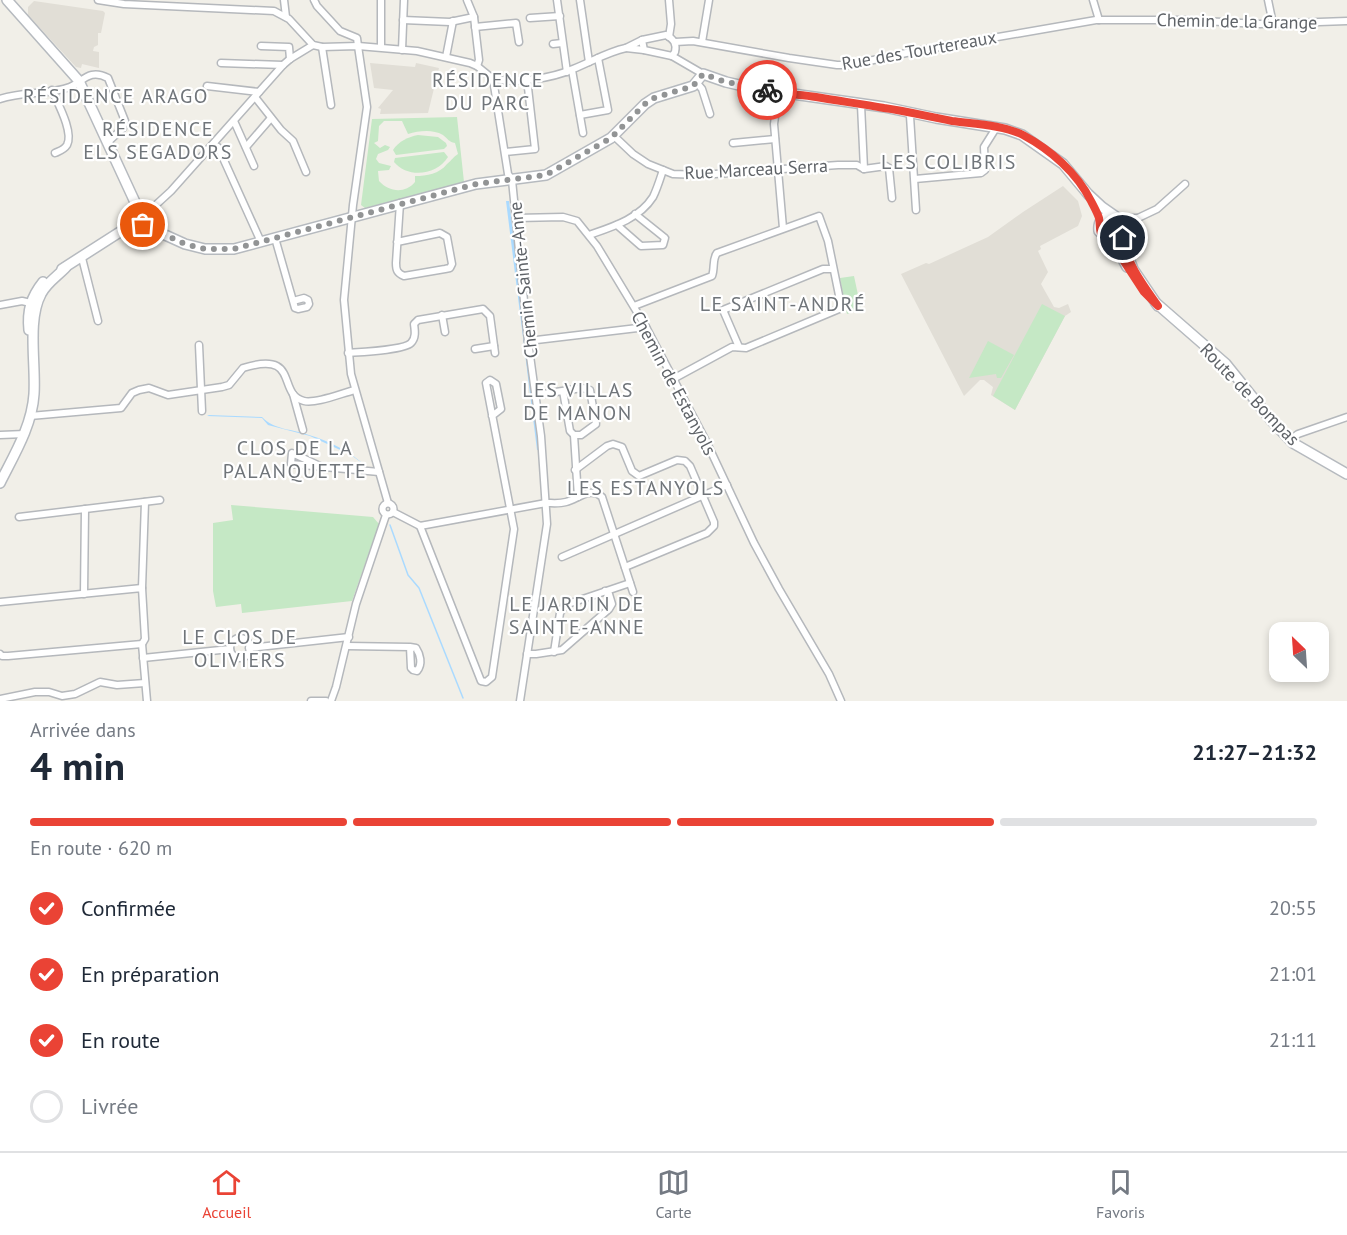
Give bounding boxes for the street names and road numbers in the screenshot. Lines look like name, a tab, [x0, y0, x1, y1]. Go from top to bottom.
street label: Chemin de la Grange	[1156, 8, 1318, 34]
street label: Rue des Tourtereaux	[840, 25, 998, 75]
street label: Rue Marceau Serra	[684, 154, 828, 184]
street label: Chemin Sainte-Anne	[503, 201, 543, 359]
street label: Chemin de Estanyols	[626, 307, 722, 459]
street label: Route de Bompas	[1195, 338, 1305, 450]

